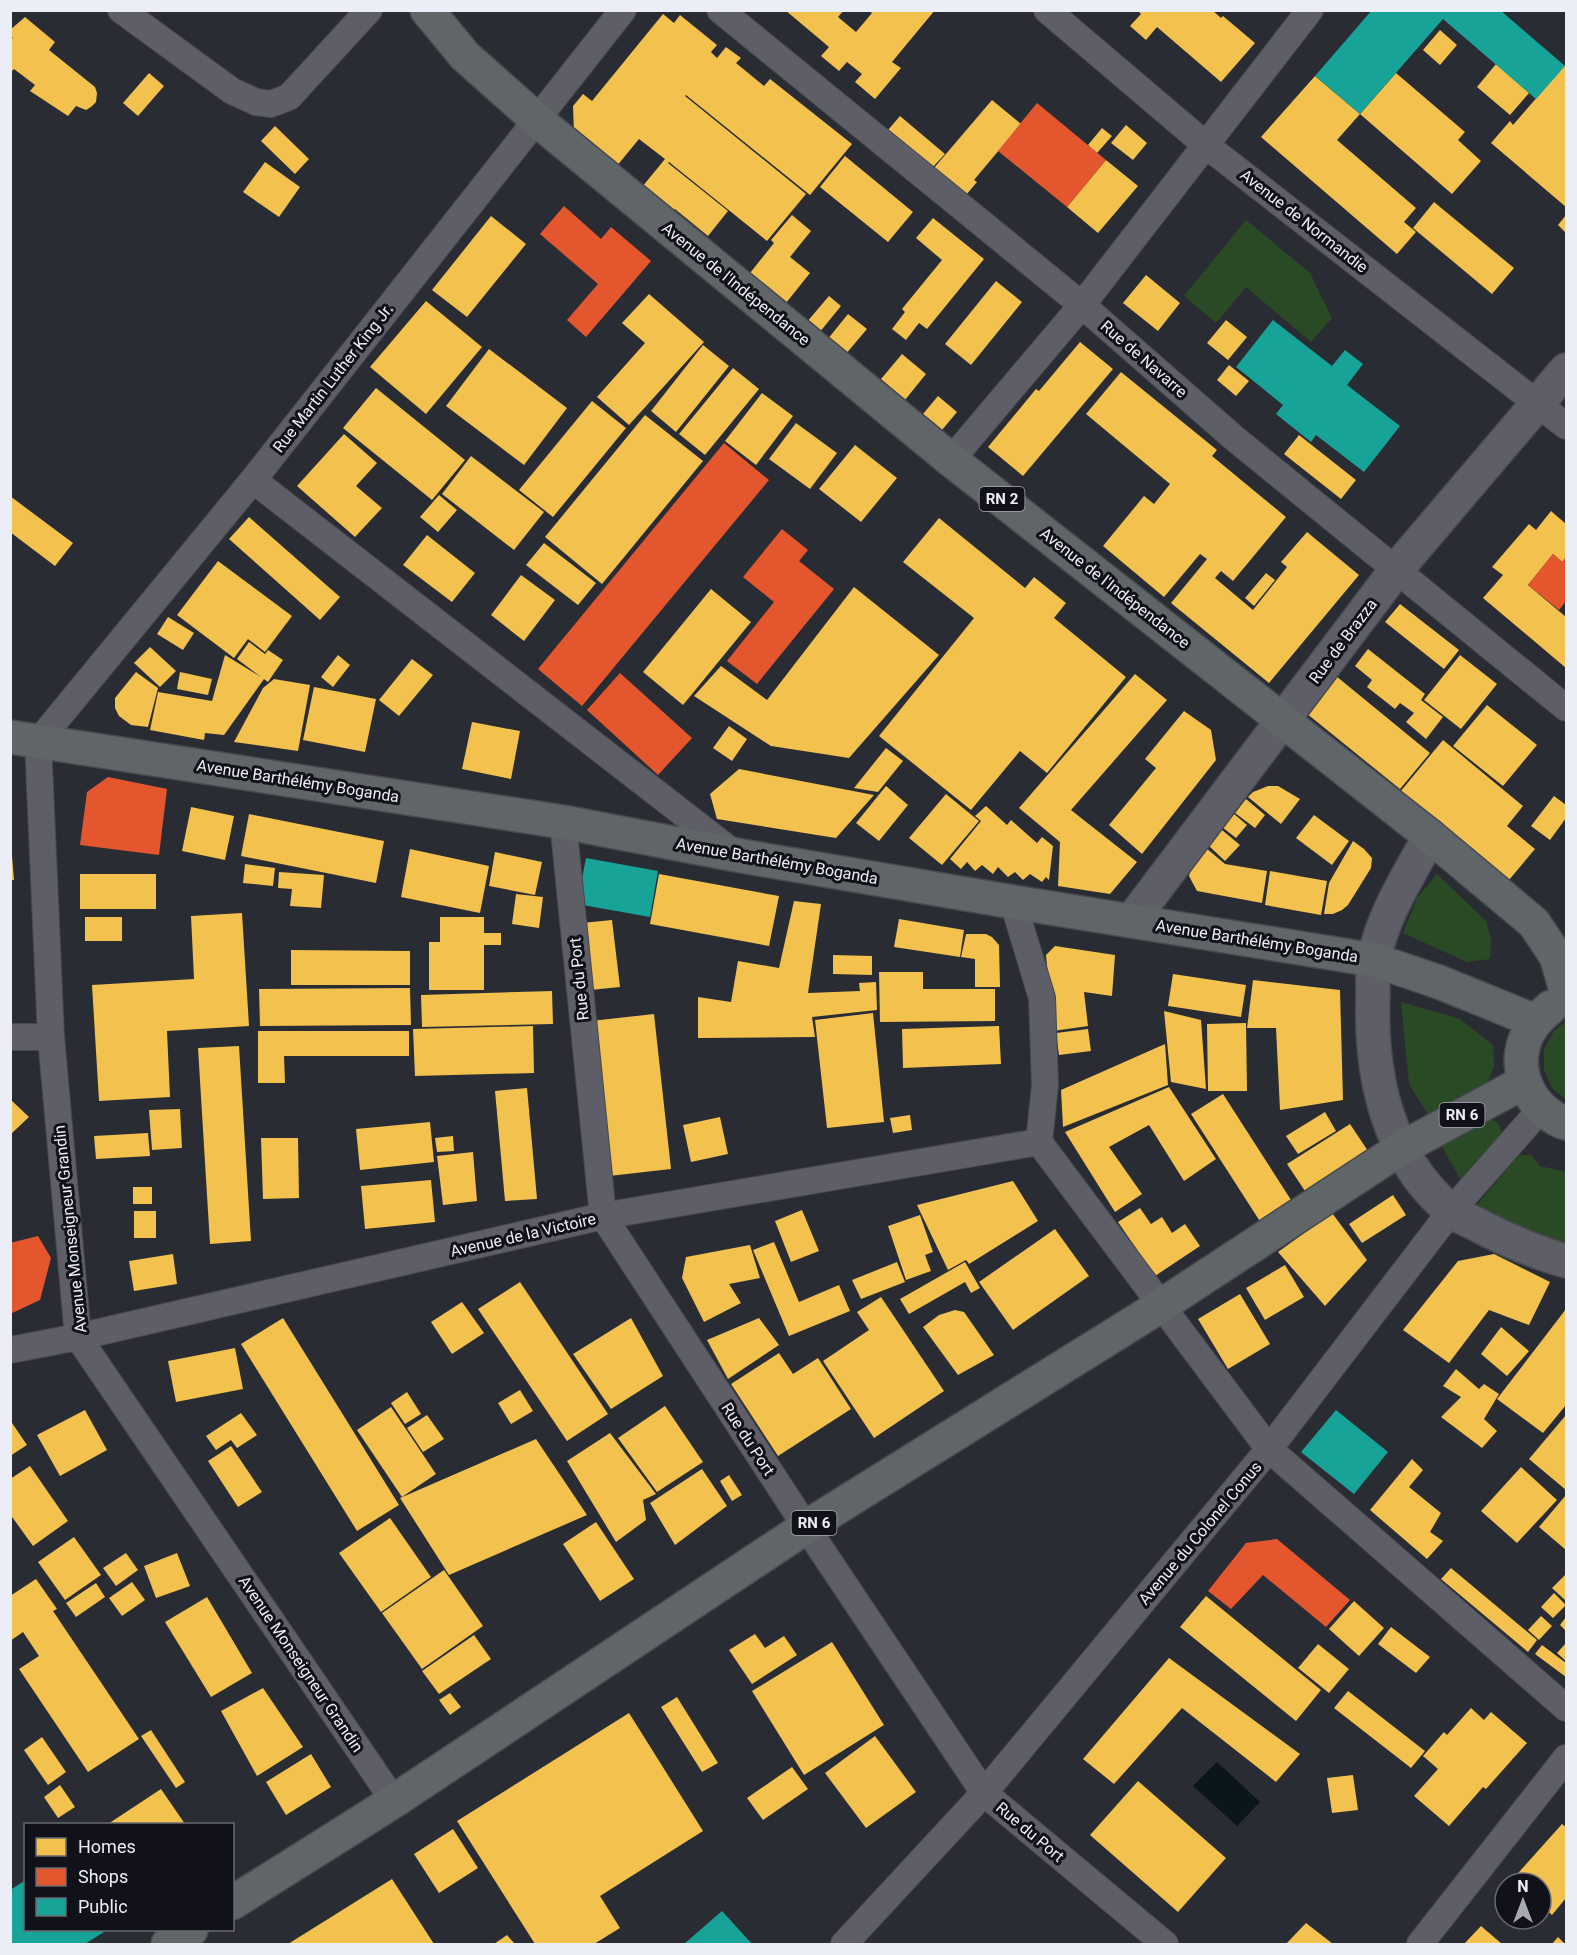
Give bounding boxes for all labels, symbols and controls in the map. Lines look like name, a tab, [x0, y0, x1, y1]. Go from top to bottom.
street label: Avenue de Normandie	[1236, 165, 1372, 277]
street label: Avenue de l'Indépendance	[658, 218, 814, 350]
street label: Rue Martin Luther King Jr.	[269, 300, 397, 456]
street label: Rue de Navarre	[1097, 316, 1191, 402]
road number: RN 2	[980, 487, 1024, 511]
street label: Avenue de l'Indépendance	[1036, 524, 1194, 652]
street label: Rue de Brazza	[1305, 595, 1381, 687]
street label: Avenue Barthélémy Boganda	[195, 756, 401, 806]
street label: Avenue Barthélémy Boganda	[675, 834, 879, 888]
street label: Avenue Barthélémy Boganda	[1154, 916, 1360, 966]
street label: Rue du Port	[565, 937, 593, 1021]
road number: RN 6	[1440, 1103, 1484, 1127]
street label: Avenue Monseigneur Grandin	[50, 1124, 90, 1334]
street label: Avenue de la Victoire	[448, 1209, 598, 1261]
street label: Rue du Port	[717, 1399, 779, 1479]
street label: Avenue du Colonel Conus	[1134, 1457, 1266, 1609]
road number: RN 6	[792, 1511, 836, 1535]
street label: Avenue Monseigneur Grandin	[235, 1572, 367, 1756]
street label: Rue du Port	[992, 1798, 1068, 1866]
legend	[24, 1823, 234, 1931]
text: Homes	[78, 1836, 136, 1857]
text: Shops	[78, 1866, 128, 1887]
north arrow	[1493, 1871, 1553, 1931]
text: N	[1517, 1877, 1529, 1896]
text: Public	[78, 1896, 128, 1917]

